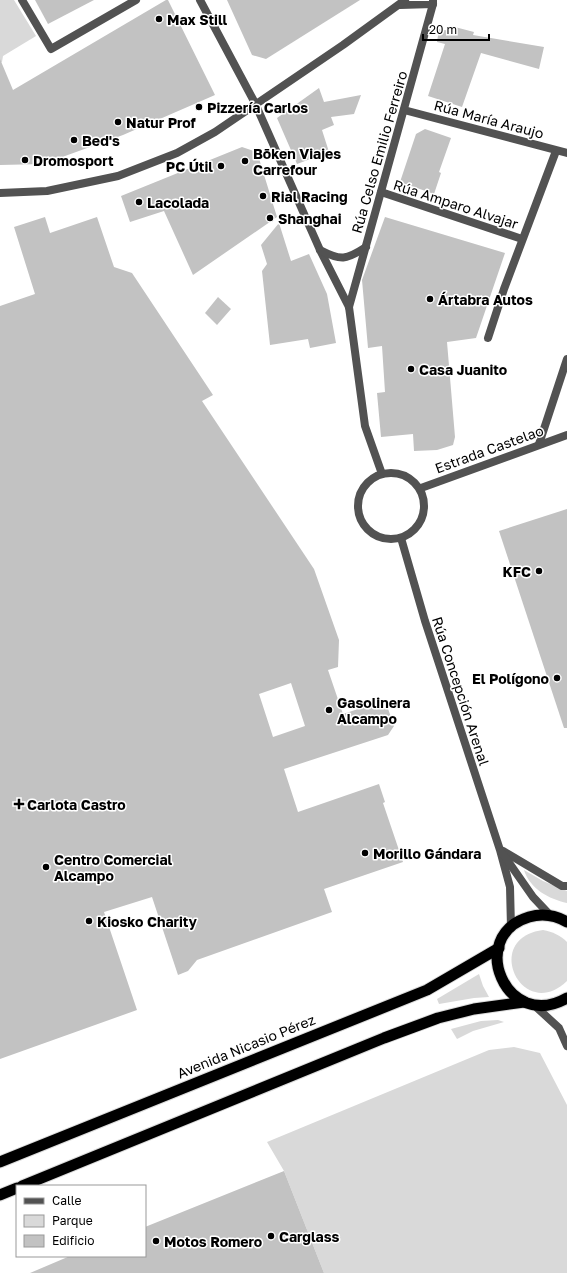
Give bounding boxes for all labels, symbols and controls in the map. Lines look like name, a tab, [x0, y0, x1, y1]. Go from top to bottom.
place label: Max Still	[167, 11, 228, 28]
marker: Max Still	[154, 14, 164, 24]
scale bar	[423, 16, 489, 42]
text: 20 m	[429, 22, 457, 37]
street label: Rúa Celso Emilio Ferreiro	[348, 69, 410, 235]
street label: Rúa María Araujo	[432, 96, 546, 142]
place label: Pizzería Carlos	[207, 99, 308, 116]
marker: Pizzería Carlos	[194, 102, 204, 112]
place label: Natur Prof	[126, 114, 197, 131]
marker: Natur Prof	[113, 117, 123, 127]
place label: Bed's	[82, 132, 120, 149]
marker: Bed's	[69, 135, 79, 145]
place label: Bōken Viajes Carrefour	[253, 145, 341, 178]
place label: Dromosport	[33, 152, 114, 169]
marker: Dromosport	[20, 155, 30, 165]
marker: Bōken Viajes Carrefour	[240, 156, 250, 166]
place label: PC Útil	[166, 158, 213, 175]
marker: PC Útil	[216, 161, 226, 171]
street label: Rúa Amparo Alvajar	[391, 176, 521, 232]
place label: Rial Racing	[271, 188, 348, 205]
marker: Rial Racing	[258, 191, 268, 201]
place label: Lacolada	[147, 194, 209, 211]
marker: Lacolada	[134, 197, 144, 207]
place label: Shanghai	[278, 210, 342, 227]
marker: Shanghai	[265, 213, 275, 223]
place label: Ártabra Autos	[438, 291, 533, 308]
marker: Ártabra Autos	[425, 294, 435, 304]
place label: Casa Juanito	[419, 361, 507, 378]
marker: Casa Juanito	[406, 364, 416, 374]
street label: Estrada Castelao	[432, 421, 546, 477]
place label: KFC	[503, 563, 531, 580]
marker: KFC	[534, 566, 544, 576]
street label: Rúa Concepción Arenal	[429, 614, 493, 768]
place label: El Polígono	[472, 670, 549, 687]
marker: El Polígono	[552, 673, 562, 683]
place label: Gasolinera Alcampo	[337, 694, 410, 727]
marker: Gasolinera Alcampo	[324, 705, 334, 715]
place label: Carlota Castro	[27, 796, 126, 813]
marker: Carlota Castro	[14, 799, 24, 809]
place label: Morillo Gándara	[373, 845, 481, 862]
marker: Morillo Gándara	[360, 848, 370, 858]
place label: Centro Comercial Alcampo	[54, 851, 173, 884]
marker: Centro Comercial Alcampo	[41, 862, 51, 872]
place label: Kiosko Charity	[97, 913, 198, 930]
marker: Kiosko Charity	[84, 916, 94, 926]
street label: Avenida Nicasio Pérez	[175, 1011, 317, 1081]
legend	[16, 1185, 146, 1257]
text: Calle	[52, 1193, 82, 1208]
text: Parque	[52, 1213, 93, 1228]
place label: Carglass	[279, 1228, 340, 1245]
marker: Carglass	[266, 1231, 276, 1241]
text: Edificio	[52, 1233, 94, 1248]
place label: Motos Romero	[164, 1233, 262, 1250]
marker: Motos Romero	[151, 1236, 161, 1246]

